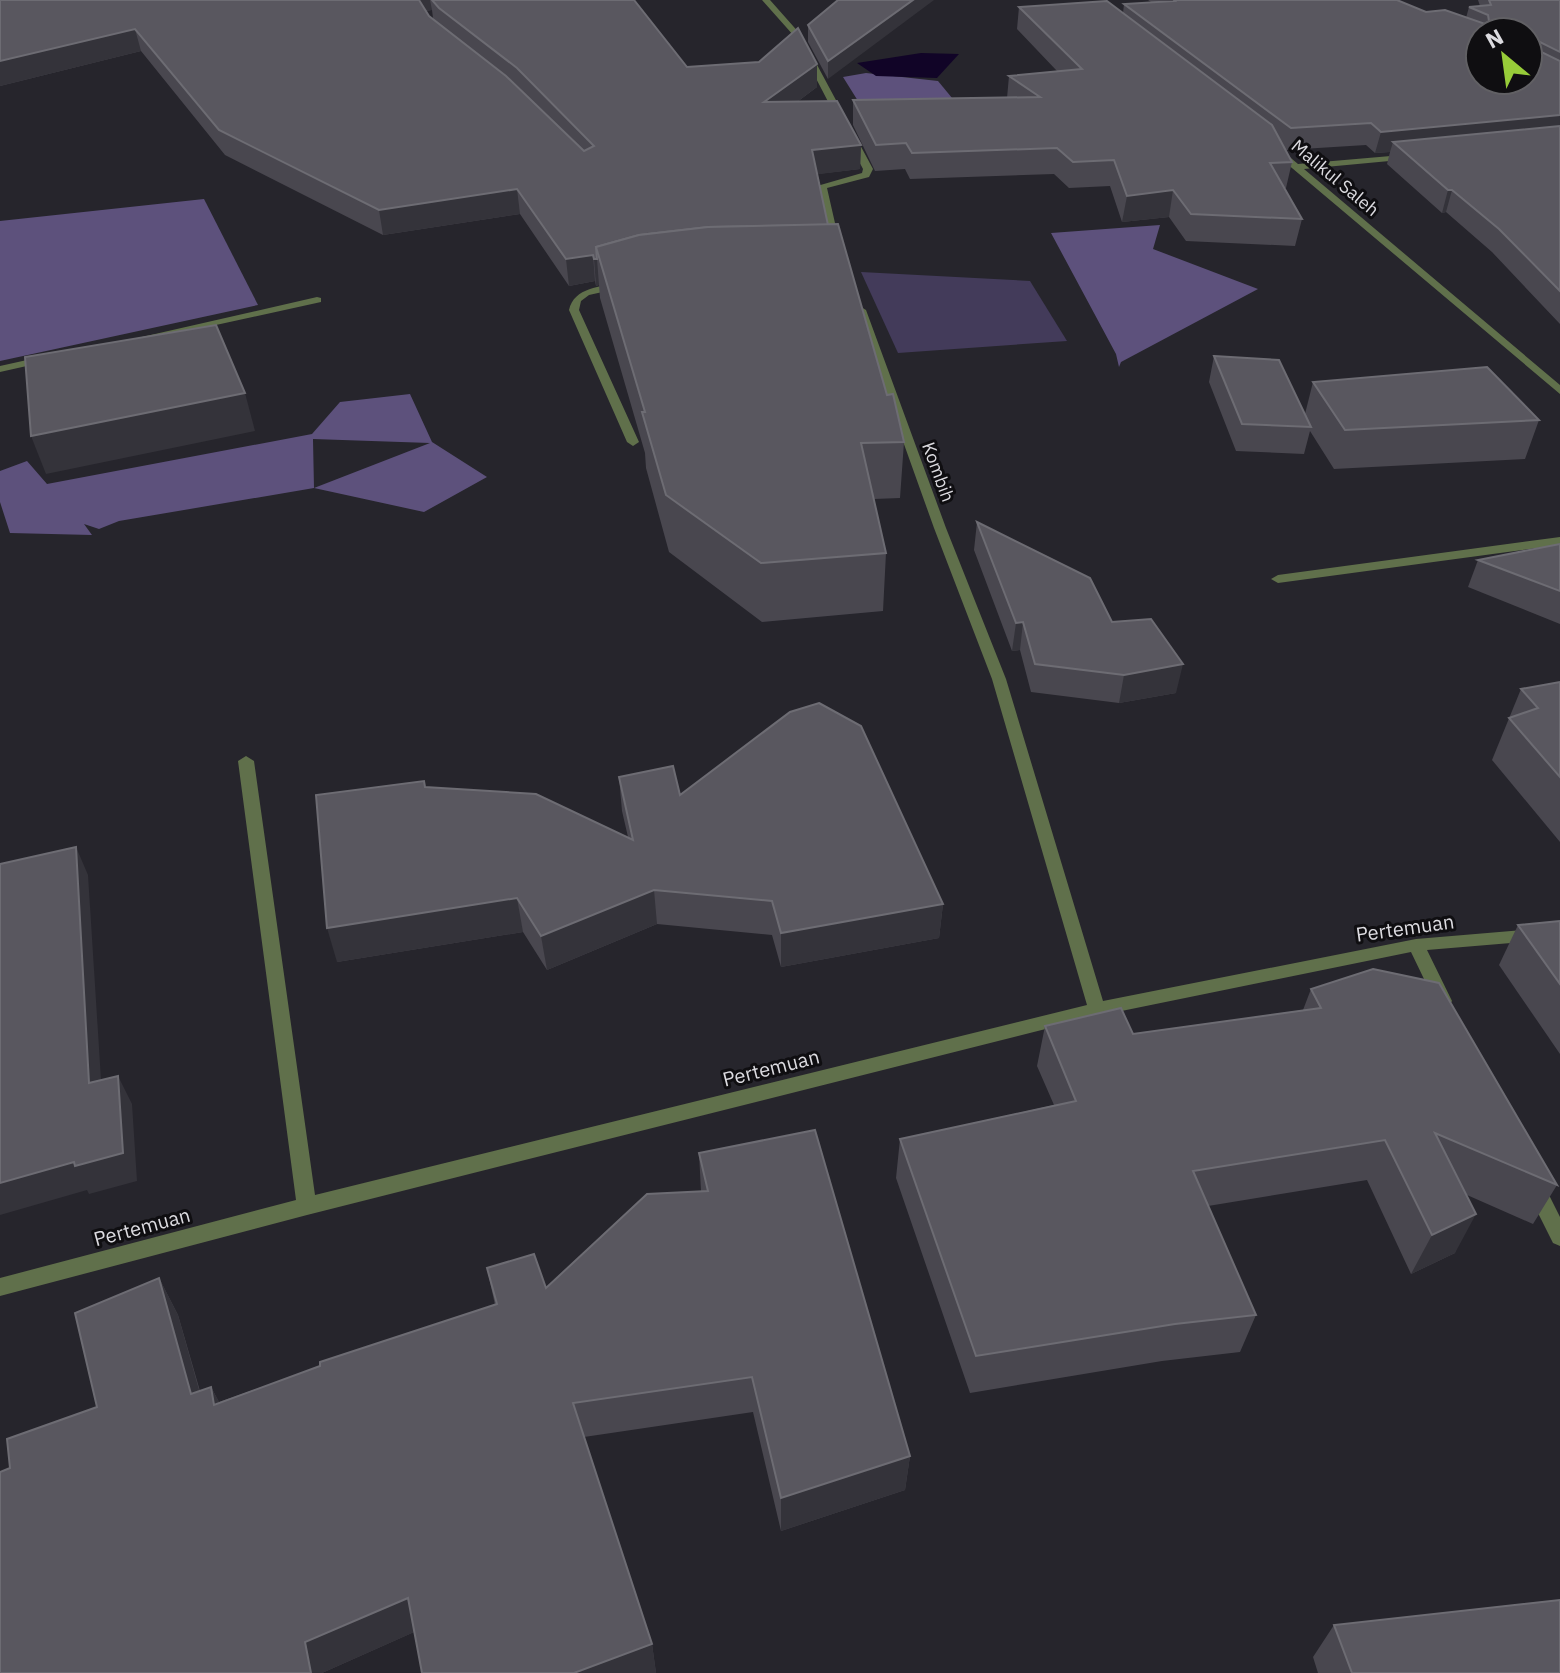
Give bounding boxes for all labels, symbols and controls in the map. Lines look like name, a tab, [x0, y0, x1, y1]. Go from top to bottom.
north arrow	[1464, 16, 1544, 96]
text: N	[1480, 22, 1508, 55]
street label: Malikul Saleh	[1287, 134, 1384, 221]
street label: Kombih	[917, 439, 960, 505]
street label: Pertemuan	[1354, 907, 1456, 948]
street label: Pertemuan	[720, 1042, 822, 1093]
street label: Pertemuan	[91, 1201, 193, 1252]

